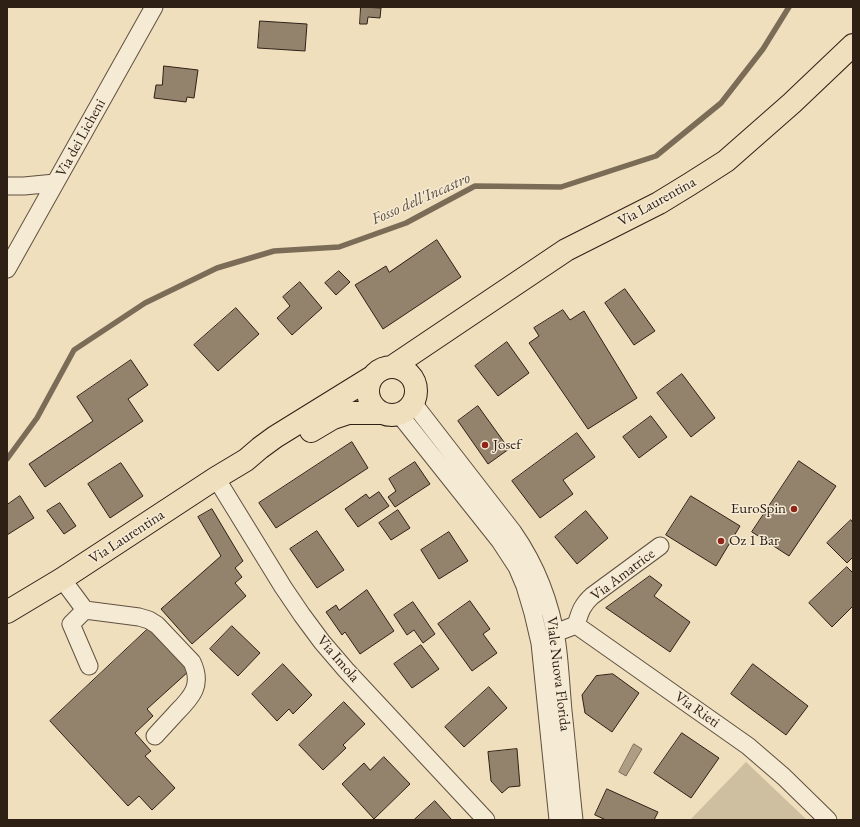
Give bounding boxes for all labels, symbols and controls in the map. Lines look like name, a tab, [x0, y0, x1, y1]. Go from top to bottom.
street label: Via dei Licheni	[52, 96, 110, 180]
water label: Fosso dell'Incastro	[369, 169, 473, 229]
street label: Via Laurentina	[615, 173, 699, 231]
place label: Josef	[493, 436, 521, 454]
marker: Josef	[480, 440, 490, 450]
place label: EuroSpin	[731, 500, 786, 518]
marker: EuroSpin	[789, 504, 799, 514]
street label: Via Laurentina	[86, 506, 168, 568]
place label: Oz 1 Bar	[729, 532, 779, 550]
marker: Oz 1 Bar	[716, 536, 726, 546]
street label: Via Amatrice	[587, 545, 659, 605]
street label: Viale Nuova Florida	[542, 616, 574, 732]
street label: Via Imola	[313, 632, 363, 686]
street label: Via Rieti	[671, 688, 723, 732]

